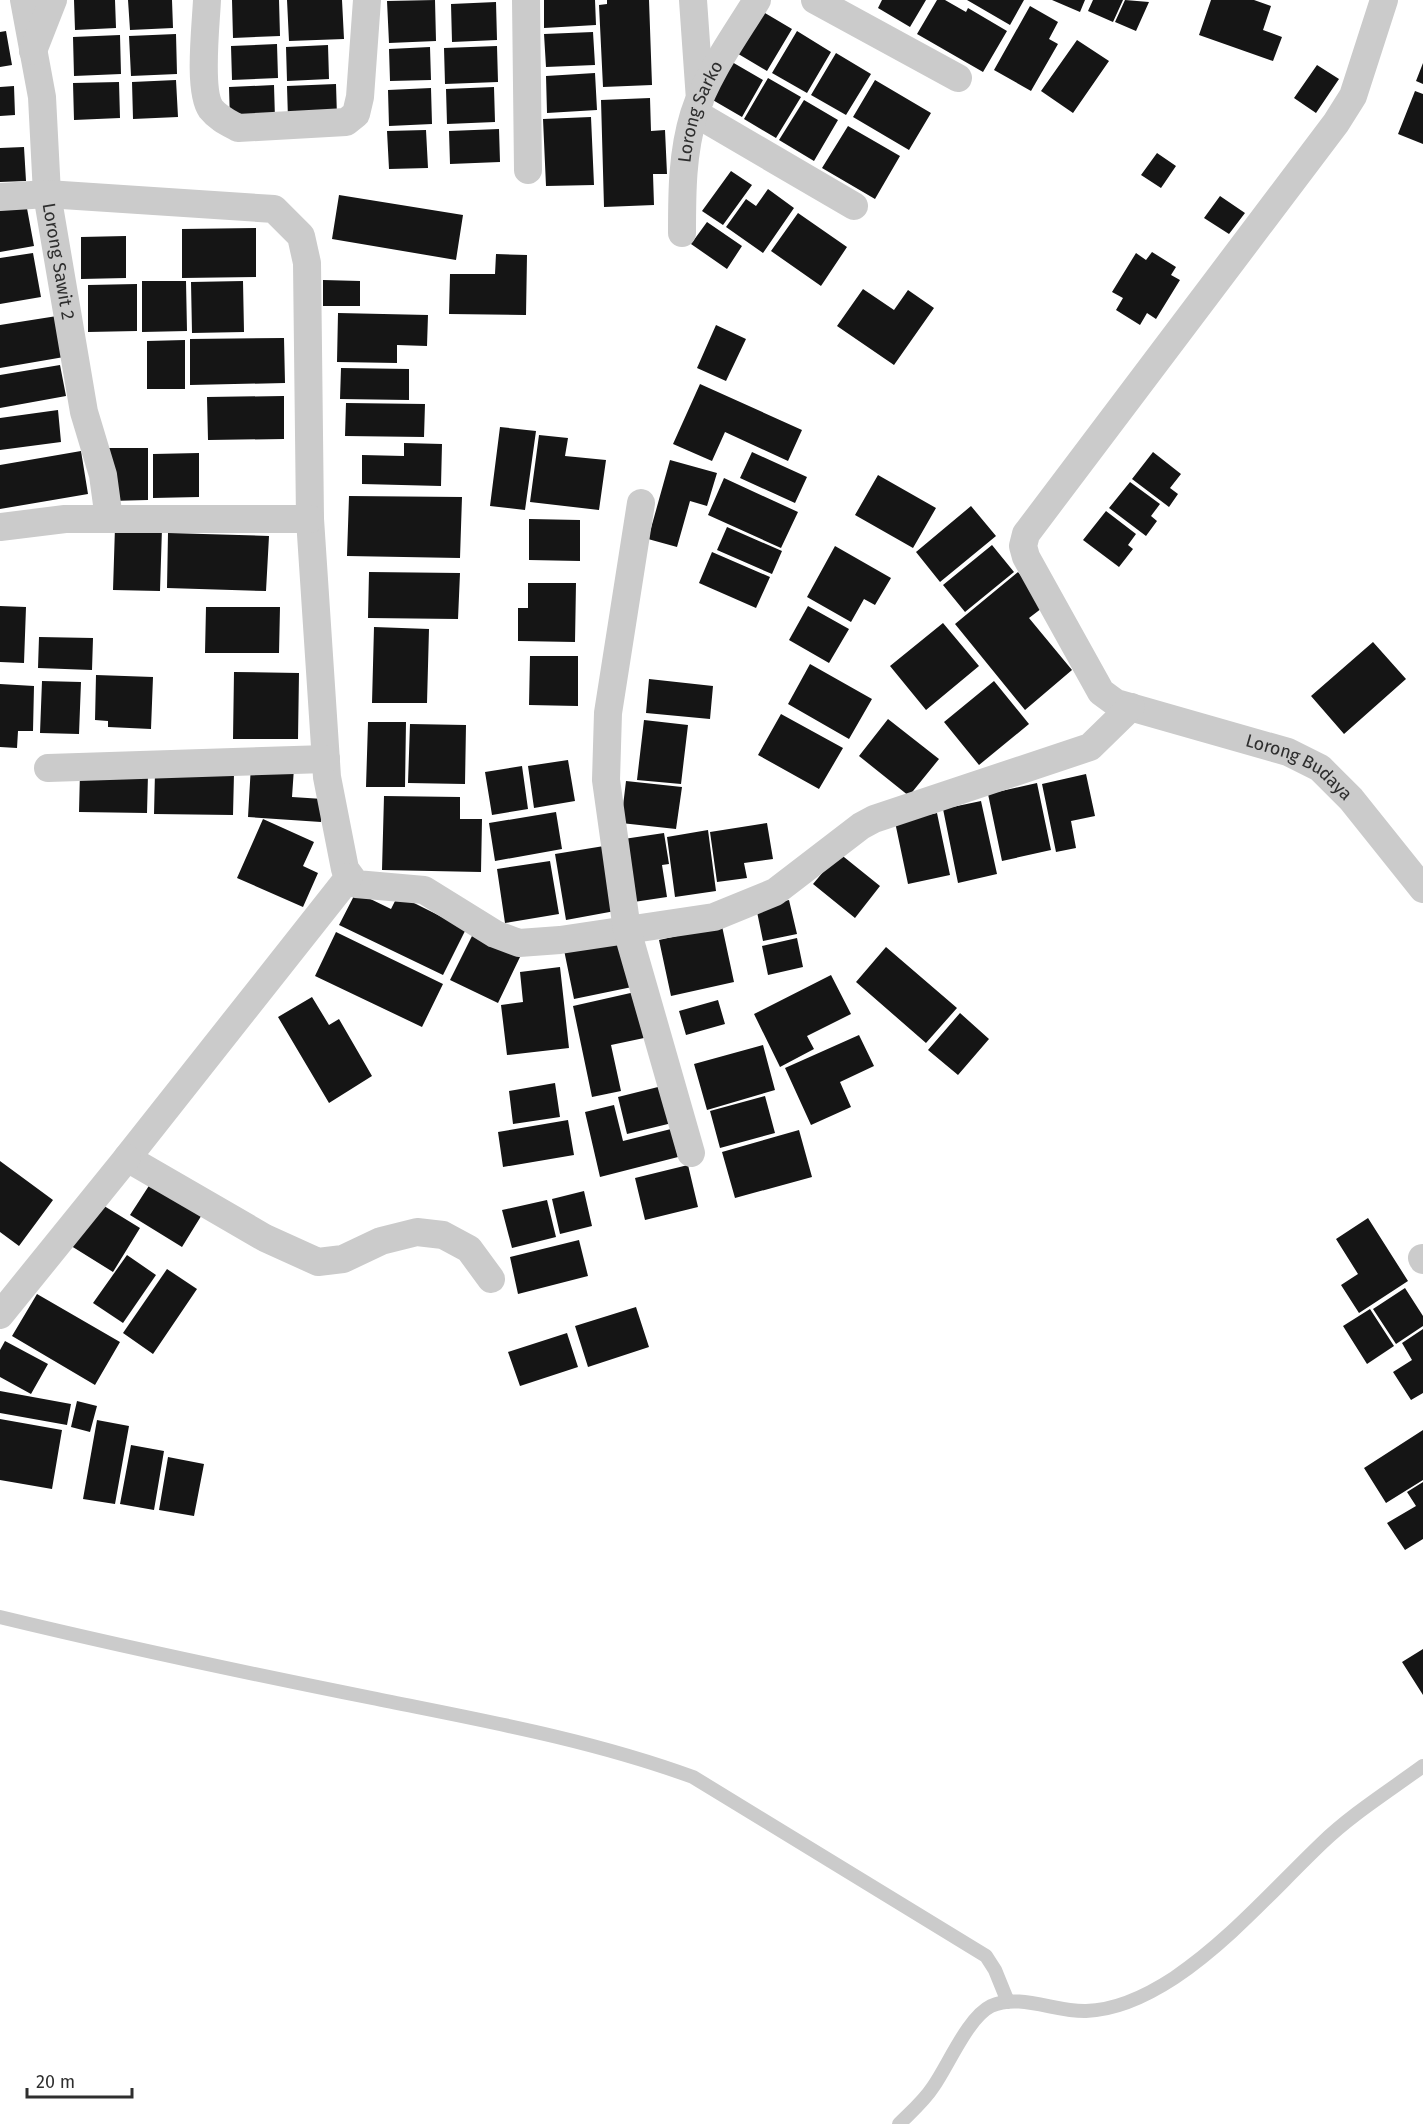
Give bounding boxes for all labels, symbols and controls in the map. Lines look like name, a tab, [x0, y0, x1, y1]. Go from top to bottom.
street label: Lorong Sarko	[674, 57, 728, 164]
street label: Lorong Sawit 2	[38, 201, 79, 322]
street label: Lorong Budaya	[1243, 729, 1357, 805]
scale bar	[27, 2061, 132, 2099]
text: 20 m	[36, 2071, 75, 2093]

